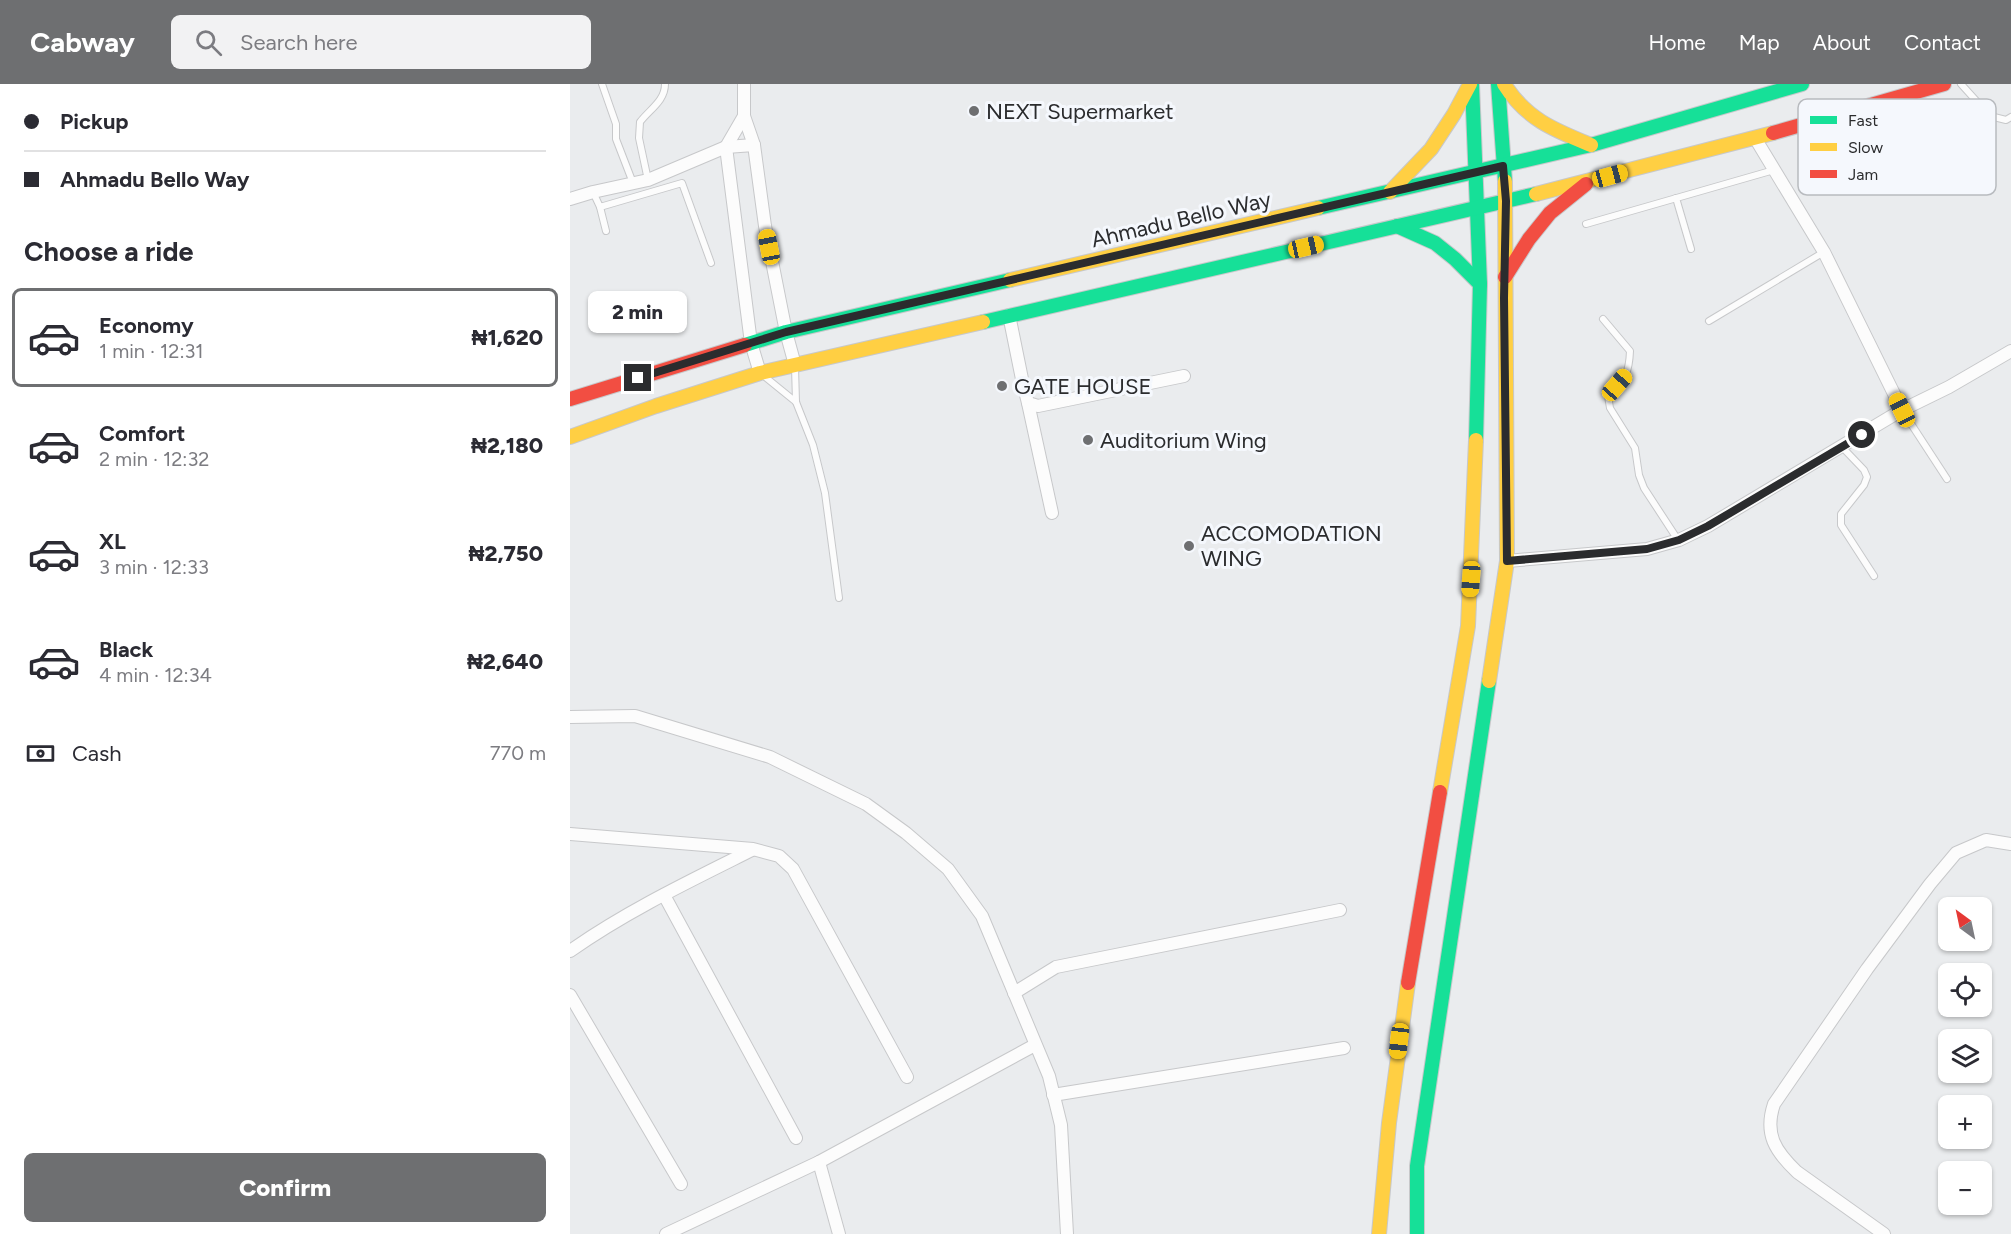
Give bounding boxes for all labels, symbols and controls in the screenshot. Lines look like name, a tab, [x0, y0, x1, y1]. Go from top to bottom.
search box	[171, 15, 591, 69]
text: Cabway	[30, 25, 135, 59]
icon: search	[192, 26, 225, 59]
text: Search here	[240, 29, 357, 56]
text: Home	[1649, 30, 1706, 55]
text: Map	[1739, 30, 1780, 55]
text: About	[1813, 30, 1871, 55]
text: Contact	[1904, 30, 1981, 55]
place label: NEXT Supermarket	[986, 98, 1174, 125]
legend	[1798, 99, 1996, 195]
marker: NEXT Supermarket	[967, 104, 981, 118]
text: Pickup	[60, 108, 129, 135]
text: Fast	[1848, 111, 1878, 130]
text: Slow	[1848, 138, 1883, 157]
car	[1590, 163, 1630, 189]
text: Jam	[1848, 165, 1878, 184]
text: Ahmadu Bello Way	[60, 166, 249, 193]
street label: Ahmadu Bello Way	[1088, 186, 1274, 253]
car	[757, 228, 781, 266]
car	[1286, 234, 1326, 260]
text: Choose a ride	[24, 235, 193, 268]
callout: 2 min	[589, 291, 688, 333]
text: 2 min	[612, 300, 663, 324]
icon: car	[27, 311, 81, 365]
text: Economy	[99, 312, 194, 339]
text: ₦1,620	[472, 324, 543, 351]
text: 1 min · 12:31	[99, 339, 204, 363]
route end	[624, 364, 651, 391]
car	[1598, 366, 1636, 404]
place label: GATE HOUSE	[1014, 373, 1151, 400]
marker: GATE HOUSE	[995, 379, 1009, 393]
car	[1886, 390, 1918, 430]
icon: car	[27, 419, 81, 473]
text: Comfort	[99, 420, 185, 447]
route start	[1848, 421, 1875, 448]
place label: Auditorium Wing	[1100, 427, 1267, 454]
text: ₦2,180	[471, 432, 543, 459]
marker: Auditorium Wing	[1081, 433, 1095, 447]
text: 2 min · 12:32	[99, 447, 209, 471]
place label: ACCOMODATION WING	[1201, 520, 1382, 572]
icon: car	[27, 527, 81, 581]
text: XL	[99, 528, 126, 555]
marker: ACCOMODATION WING	[1182, 539, 1196, 553]
text: ₦2,750	[469, 540, 543, 567]
text: 3 min · 12:33	[99, 555, 209, 579]
car	[1461, 560, 1481, 598]
icon: car	[27, 635, 81, 689]
text: Black	[99, 636, 153, 663]
text: ₦2,640	[467, 648, 543, 675]
text: 4 min · 12:34	[99, 663, 212, 687]
icon: cash	[24, 737, 57, 770]
text: Cash	[72, 740, 122, 767]
text: 770 m	[490, 741, 546, 765]
north arrow	[1938, 897, 1992, 951]
map controls	[1938, 897, 1992, 1215]
button: locate	[1938, 963, 1992, 1017]
car	[1388, 1022, 1410, 1060]
button: layers	[1938, 1029, 1992, 1083]
button: +	[1938, 1095, 1992, 1149]
button: Confirm	[24, 1153, 546, 1222]
button: −	[1938, 1161, 1992, 1215]

